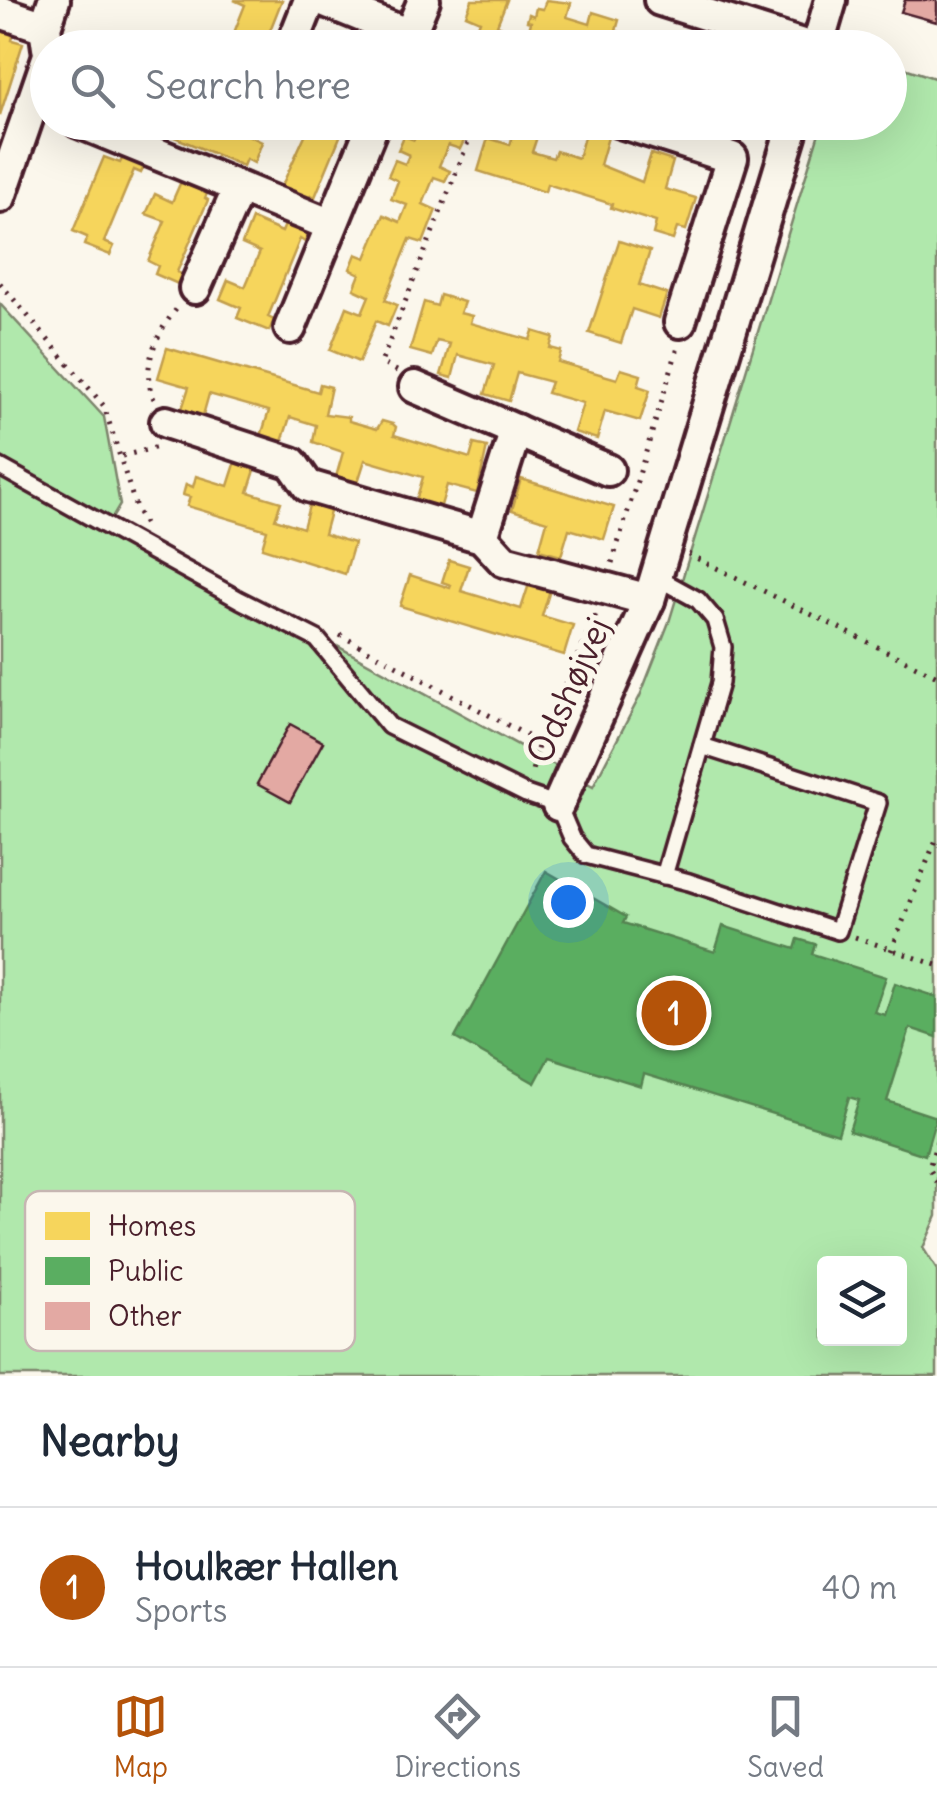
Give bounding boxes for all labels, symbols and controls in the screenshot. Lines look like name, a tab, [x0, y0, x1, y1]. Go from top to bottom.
search box	[30, 30, 907, 140]
icon: search	[65, 58, 120, 113]
text: Search here	[145, 62, 351, 109]
street label: Odshøjvej	[516, 610, 620, 770]
your location	[543, 877, 594, 928]
pin: 1	[642, 976, 706, 1050]
legend	[25, 1191, 355, 1351]
text: Homes	[108, 1208, 196, 1244]
text: Public	[108, 1253, 183, 1289]
map controls	[817, 1256, 907, 1346]
button: layers	[817, 1256, 907, 1346]
text: Other	[108, 1298, 182, 1334]
text: Nearby	[40, 1415, 179, 1467]
text: Houlkær Hallen	[135, 1543, 399, 1590]
text: 1	[66, 1567, 79, 1608]
text: 40 m	[822, 1567, 897, 1608]
text: Sports	[135, 1590, 227, 1631]
tab: Map	[113, 1689, 168, 1785]
tab: Directions	[394, 1689, 521, 1785]
tab: Saved	[747, 1689, 824, 1785]

